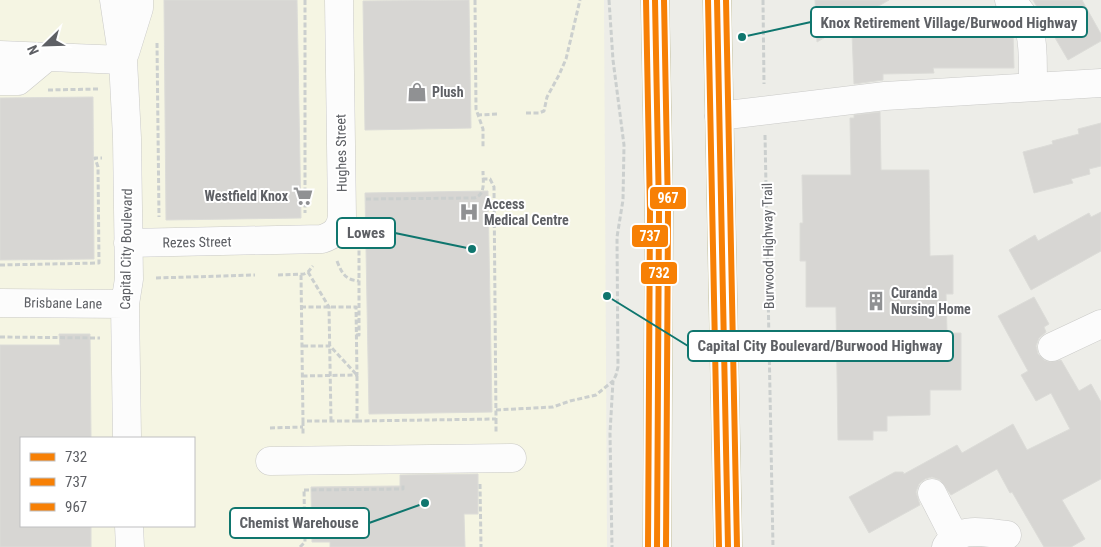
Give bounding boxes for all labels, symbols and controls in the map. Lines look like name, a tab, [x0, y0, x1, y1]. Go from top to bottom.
callout: Knox Retirement Village/Burwood Highway	[811, 7, 1087, 37]
text: Knox Retirement Village/Burwood Highway	[821, 14, 1078, 32]
north arrow	[20, 20, 70, 70]
text: N	[24, 43, 42, 57]
shop icon: Plush	[406, 81, 428, 103]
place label: Plush	[432, 84, 464, 100]
street label: Hughes Street	[332, 114, 350, 192]
street label: Burwood Highway Trail	[759, 183, 777, 309]
supermarket icon: Westfield Knox	[292, 185, 314, 207]
line badge: 967	[649, 186, 687, 210]
street label: Capital City Boulevard	[117, 188, 135, 310]
place label: Westfield Knox	[205, 188, 289, 204]
text: 967	[657, 190, 679, 206]
place label: Access Medical Centre	[484, 196, 569, 228]
hospital icon: Access Medical Centre	[458, 201, 480, 223]
callout: Lowes	[337, 218, 395, 248]
text: Lowes	[347, 224, 385, 242]
line badge: 737	[631, 224, 669, 248]
text: 737	[639, 228, 661, 244]
street label: Rezes Street	[162, 233, 232, 251]
line badge: 732	[640, 261, 678, 285]
text: 732	[648, 265, 670, 281]
place label: Curanda Nursing Home	[891, 285, 971, 317]
building icon: Curanda Nursing Home	[865, 290, 887, 312]
street label: Brisbane Lane	[24, 294, 103, 312]
callout: Capital City Boulevard/Burwood Highway	[688, 331, 953, 361]
text: Capital City Boulevard/Burwood Highway	[697, 337, 943, 355]
legend	[20, 437, 195, 527]
text: 732	[65, 448, 87, 466]
text: 737	[65, 473, 87, 491]
text: 967	[65, 498, 87, 516]
callout: Chemist Warehouse	[230, 508, 369, 538]
text: Chemist Warehouse	[239, 514, 359, 532]

